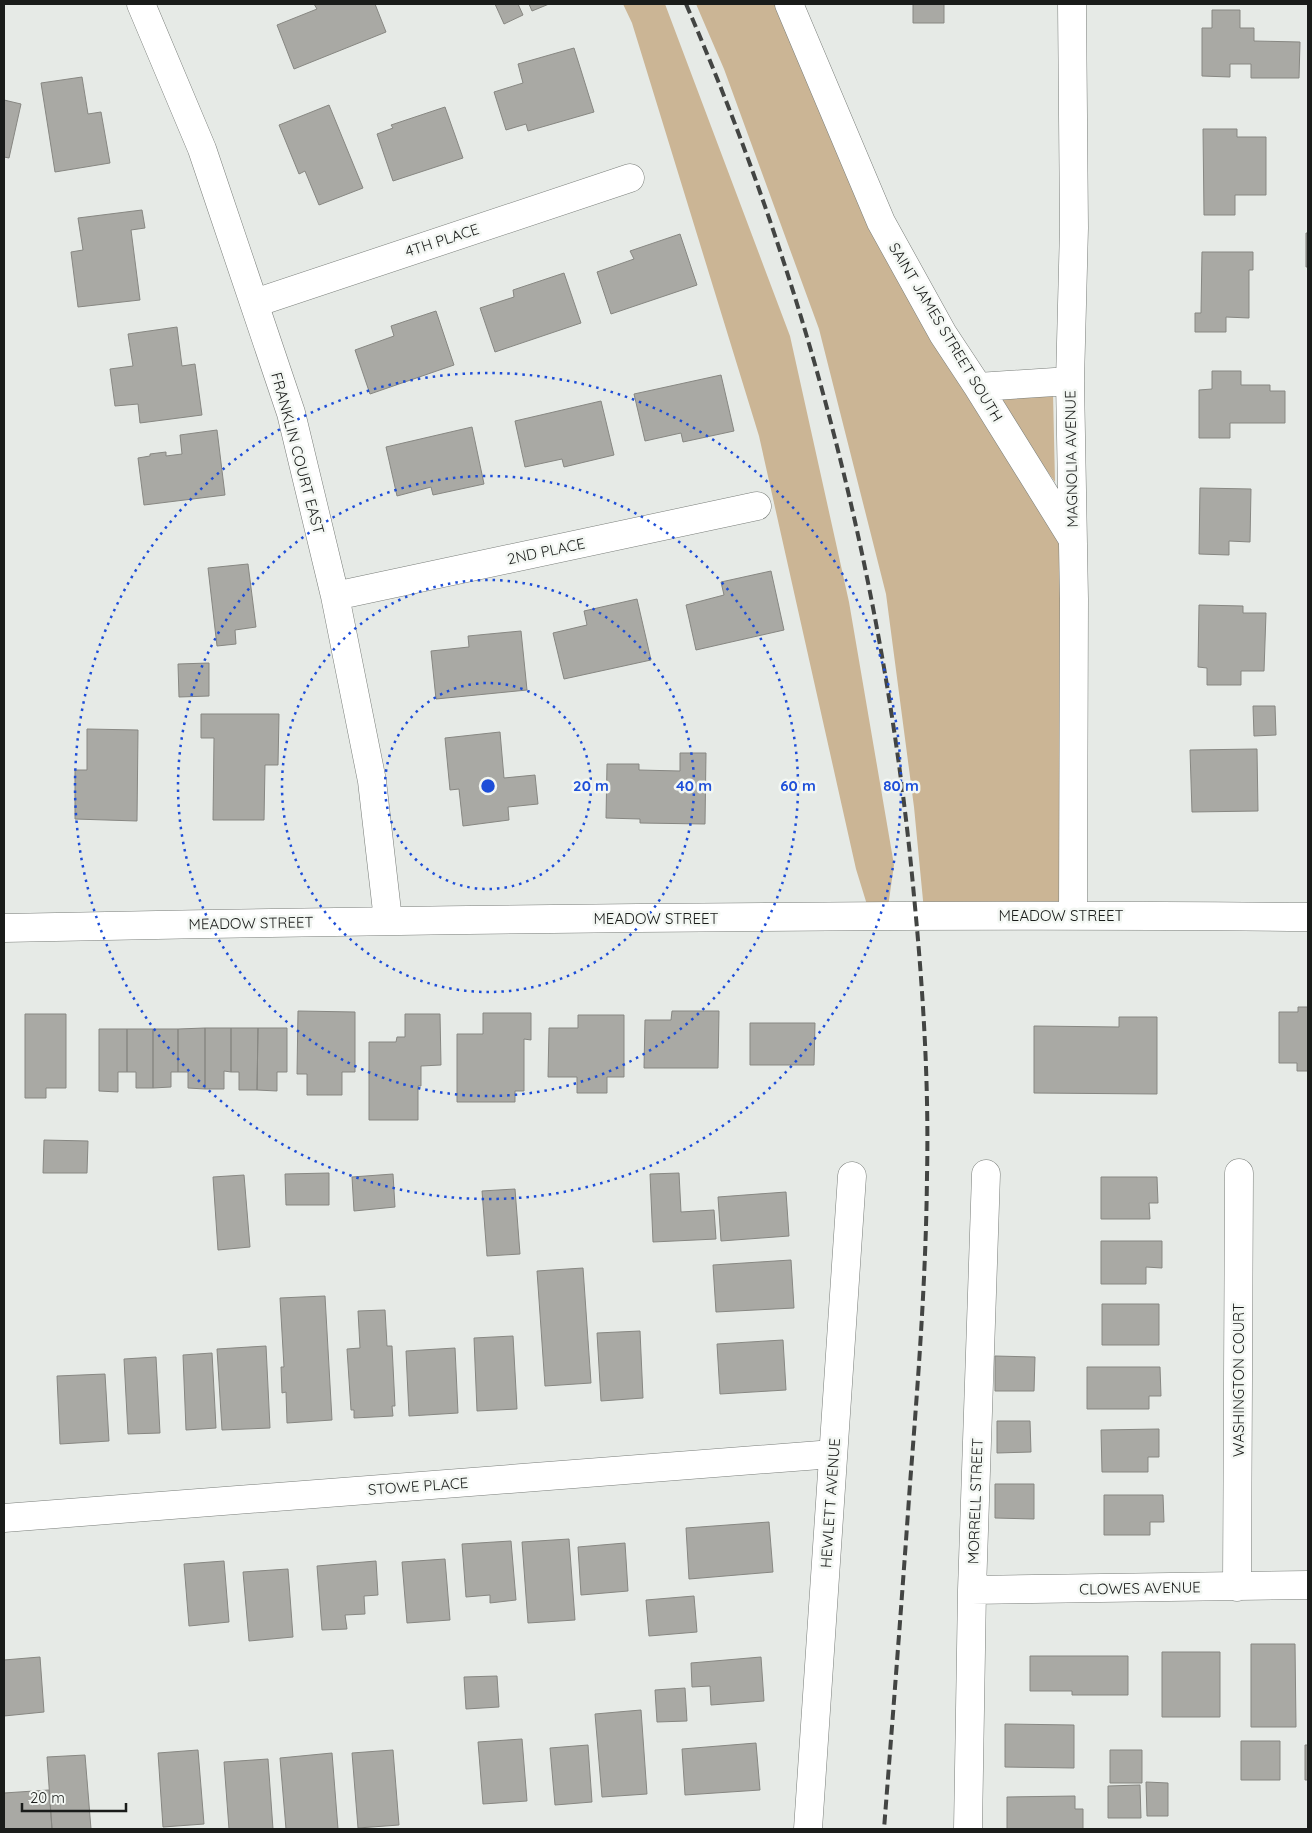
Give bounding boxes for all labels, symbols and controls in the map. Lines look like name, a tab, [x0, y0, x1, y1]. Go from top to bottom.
street label: 4TH PLACE	[403, 219, 481, 261]
street label: SAINT JAMES STREET SOUTH	[885, 239, 1007, 425]
street label: FRANKLIN COURT EAST	[267, 370, 329, 536]
street label: MAGNOLIA AVENUE	[1060, 390, 1082, 528]
street label: 2ND PLACE	[505, 533, 587, 569]
text: 20 m	[573, 776, 609, 795]
text: 40 m	[676, 776, 712, 795]
text: 60 m	[780, 776, 816, 795]
text: 80 m	[883, 776, 919, 795]
centre of rings	[479, 777, 497, 795]
street label: MEADOW STREET	[998, 906, 1124, 925]
street label: MEADOW STREET	[593, 909, 719, 928]
street label: MEADOW STREET	[188, 912, 314, 934]
street label: WASHINGTON COURT	[1229, 1303, 1248, 1457]
street label: HEWLETT AVENUE	[816, 1438, 844, 1568]
street label: MORRELL STREET	[963, 1438, 987, 1564]
street label: STOWE PLACE	[367, 1473, 469, 1499]
street label: CLOWES AVENUE	[1079, 1577, 1201, 1599]
scale bar	[22, 1780, 126, 1812]
text: 20 m	[30, 1788, 65, 1807]

